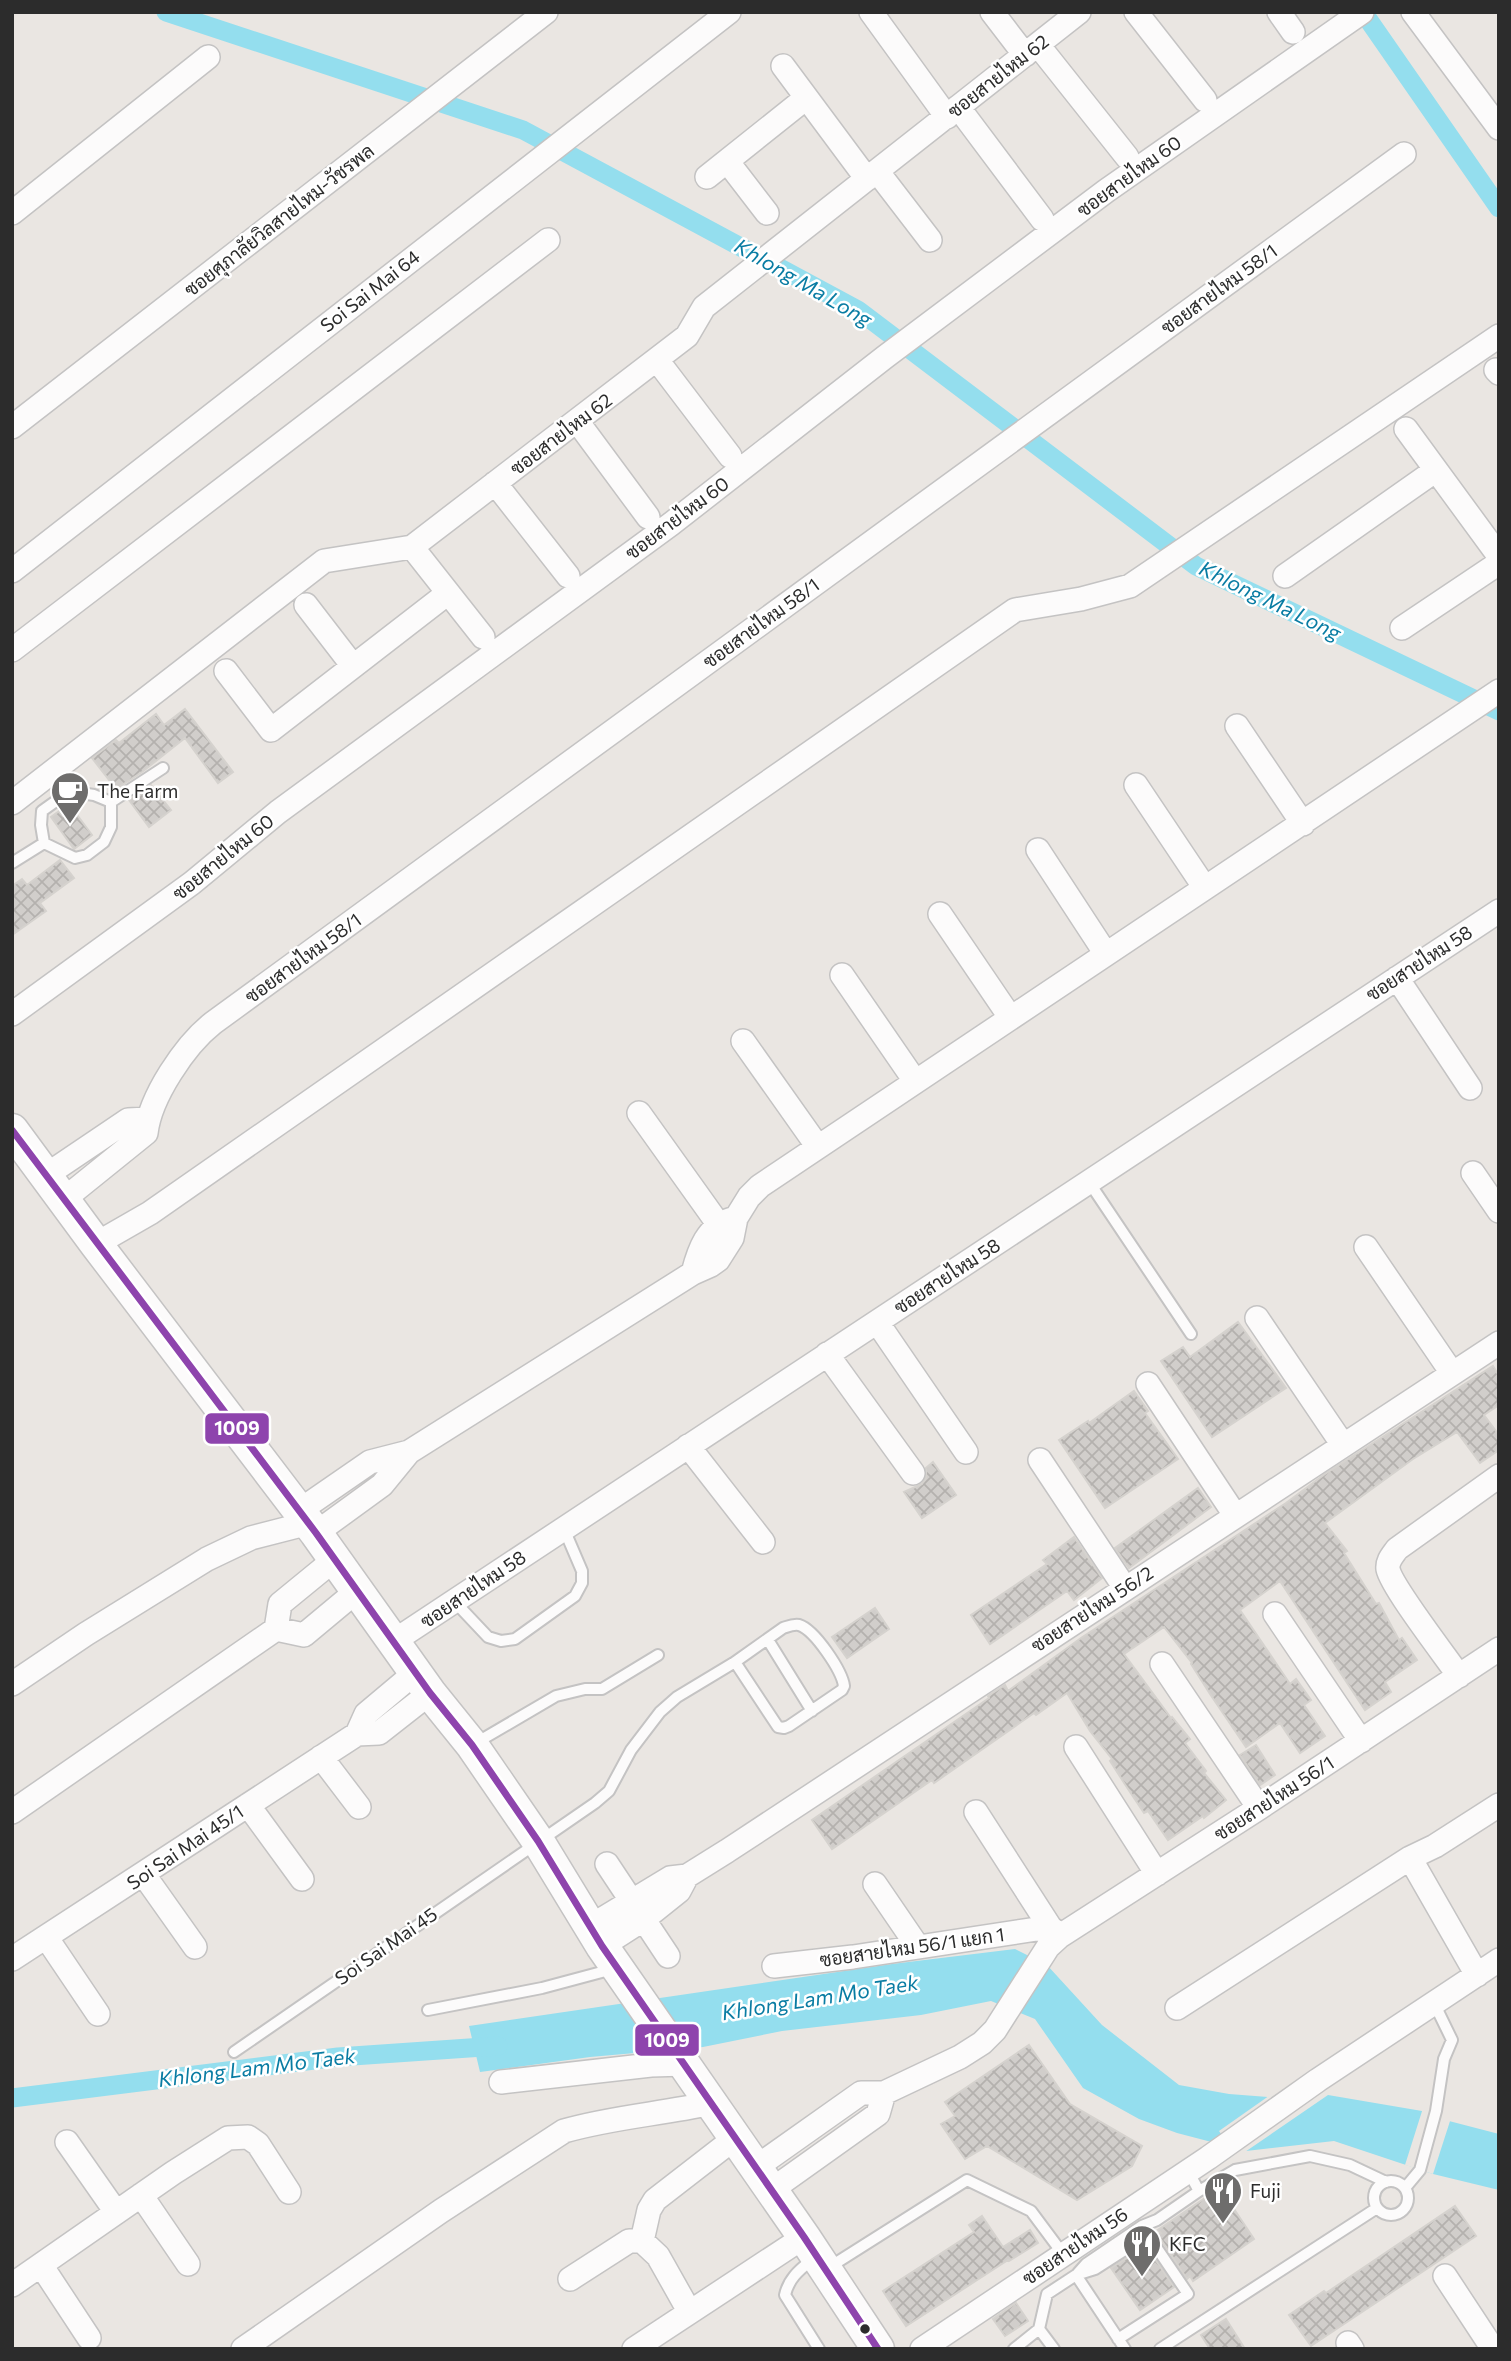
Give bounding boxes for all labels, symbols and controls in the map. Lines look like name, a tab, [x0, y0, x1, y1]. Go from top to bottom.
street label: ซอยสายไหม 62	[943, 29, 1053, 122]
street label: ซอยสายไหม 60	[1072, 130, 1185, 221]
street label: ซอยศุภาลัยวิลสายไหม-วัชรพล	[179, 138, 379, 302]
water label: Khlong Ma Long	[731, 232, 878, 332]
street label: ซอยสายไหม 58/1	[1156, 239, 1281, 339]
street label: Soi Sai Mai 64	[315, 245, 424, 337]
street label: ซอยสายไหม 62	[505, 388, 616, 479]
street label: ซอยสายไหม 60	[620, 471, 733, 564]
water label: Khlong Ma Long	[1196, 555, 1347, 645]
street label: ซอยสายไหม 58/1	[698, 573, 823, 673]
cafe icon: The Farm	[49, 770, 91, 825]
place label: The Farm	[97, 779, 178, 802]
street label: ซอยสายไหม 60	[167, 809, 278, 904]
street label: ซอยสายไหม 58/1	[240, 908, 365, 1008]
street label: ซอยสายไหม 58	[1361, 920, 1476, 1005]
street label: ซอยสายไหม 58	[889, 1233, 1004, 1318]
line badge: 1009	[204, 1412, 270, 1445]
text: 1009	[214, 1416, 260, 1439]
street label: ซอยสายไหม 58	[416, 1545, 530, 1632]
street label: ซอยสายไหม 56/2	[1026, 1561, 1157, 1657]
street label: ซอยสายไหม 56/1	[1209, 1750, 1338, 1845]
street label: Soi Sai Mai 45/1	[122, 1799, 247, 1894]
street label: Soi Sai Mai 45	[330, 1902, 441, 1989]
street label: ซอยสายไหม 56/1 แยก 1	[818, 1922, 1006, 1971]
water label: Khlong Lam Mo Taek	[720, 1969, 920, 2024]
line badge: 1009	[634, 2023, 700, 2057]
text: 1009	[644, 2028, 690, 2051]
water label: Khlong Lam Mo Taek	[157, 2042, 357, 2091]
restaurant icon: Fuji	[1202, 2170, 1244, 2225]
place label: Fuji	[1250, 2179, 1281, 2202]
street label: ซอยสายไหม 56	[1018, 2202, 1132, 2289]
restaurant icon: KFC	[1121, 2223, 1163, 2278]
place label: KFC	[1169, 2232, 1206, 2255]
unlabelled marker	[858, 2322, 872, 2336]

